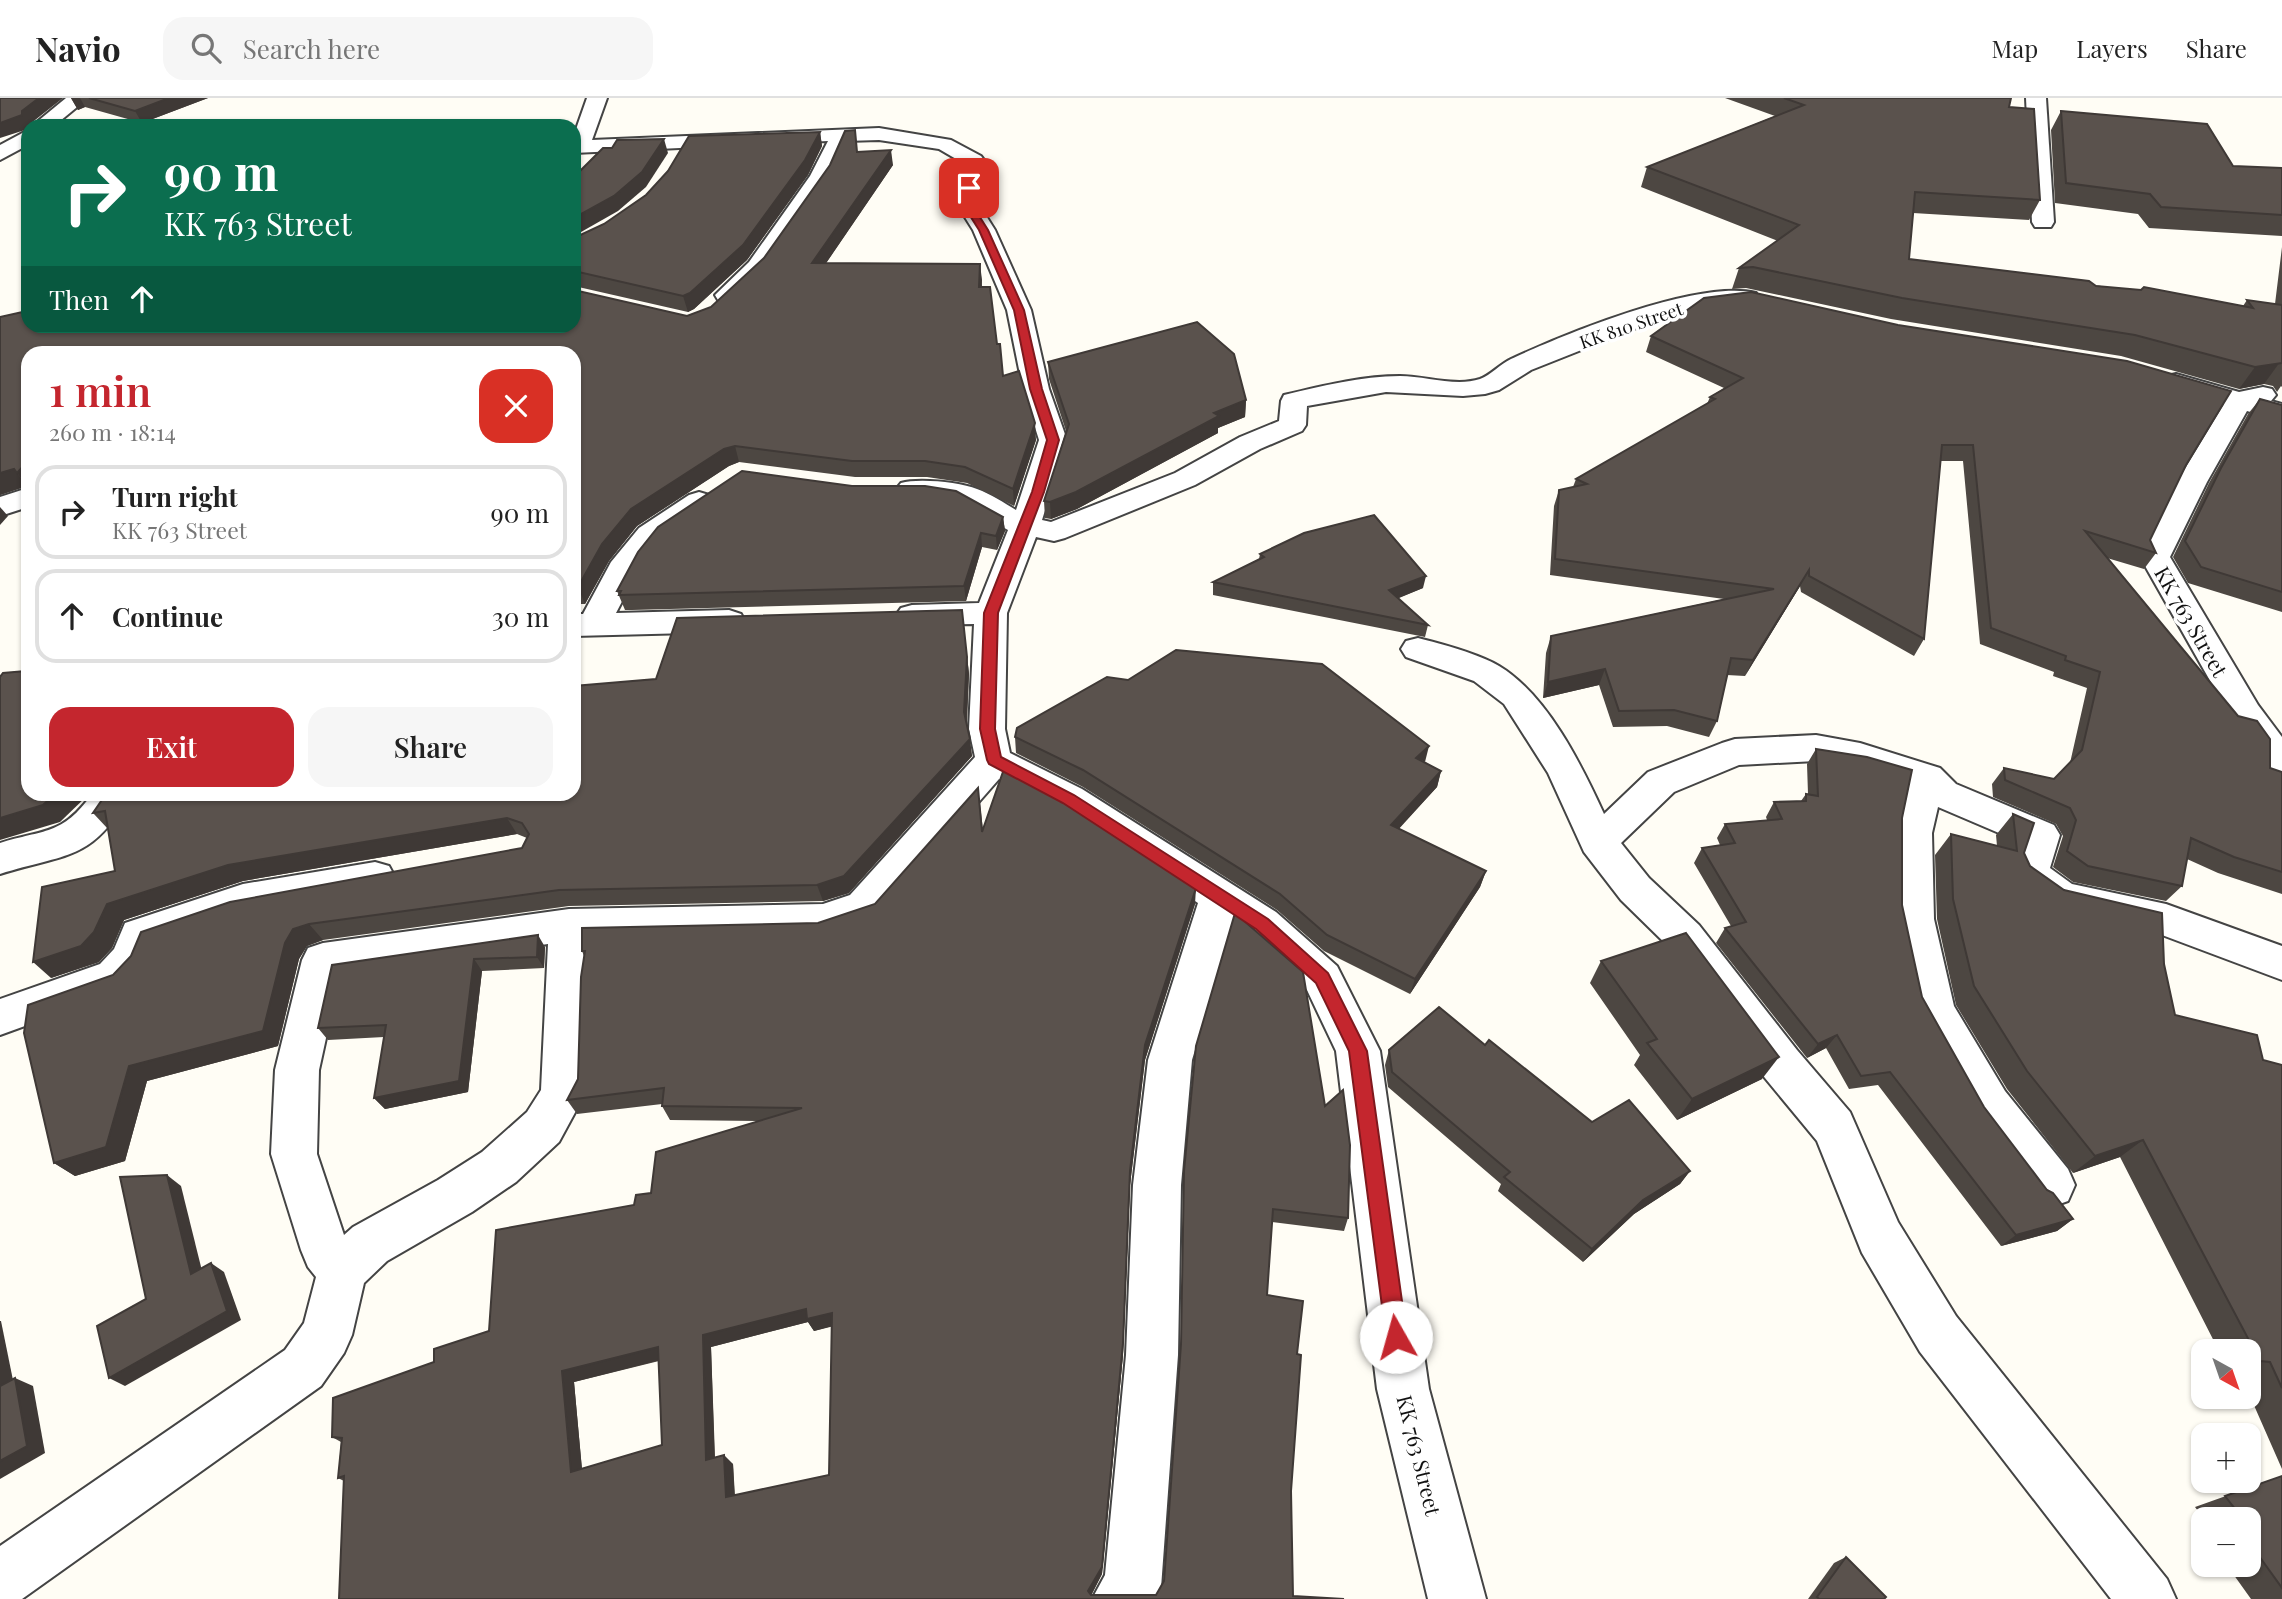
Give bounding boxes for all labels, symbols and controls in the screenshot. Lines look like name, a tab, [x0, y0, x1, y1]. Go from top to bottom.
search box	[163, 17, 653, 80]
text: Navio	[35, 26, 121, 70]
icon: search	[187, 29, 225, 67]
text: Search here	[243, 31, 380, 66]
text: Map	[1992, 32, 2038, 64]
text: Layers	[2076, 32, 2148, 64]
text: Share	[2186, 32, 2247, 64]
text: 90 m	[164, 138, 278, 203]
icon: right	[49, 147, 140, 238]
pin	[939, 158, 999, 218]
icon: arrive	[950, 169, 988, 207]
text: KK 763 Street	[164, 201, 352, 244]
icon: ahead	[123, 280, 161, 318]
text: Then	[49, 282, 109, 317]
street label: KK 810 Street	[1576, 296, 1686, 354]
text: 1 min	[49, 362, 151, 418]
button: close	[479, 369, 553, 443]
text: 260 m · 18:14	[49, 416, 176, 447]
text: Turn right	[112, 479, 238, 514]
icon: right	[53, 493, 91, 531]
text: 90 m	[491, 495, 549, 530]
text: KK 763 Street	[112, 514, 247, 545]
street label: KK 763 Street	[2149, 561, 2235, 682]
icon: ahead	[53, 597, 91, 635]
text: Continue	[112, 599, 223, 634]
text: 30 m	[492, 599, 549, 634]
button: Exit	[49, 707, 294, 787]
button: Share	[308, 707, 553, 787]
position arrow	[1359, 1300, 1433, 1374]
north arrow	[2191, 1339, 2261, 1409]
map controls	[2191, 1339, 2261, 1577]
street label: KK 763 Street	[1392, 1392, 1449, 1519]
button: +	[2191, 1423, 2261, 1493]
button: −	[2191, 1507, 2261, 1577]

